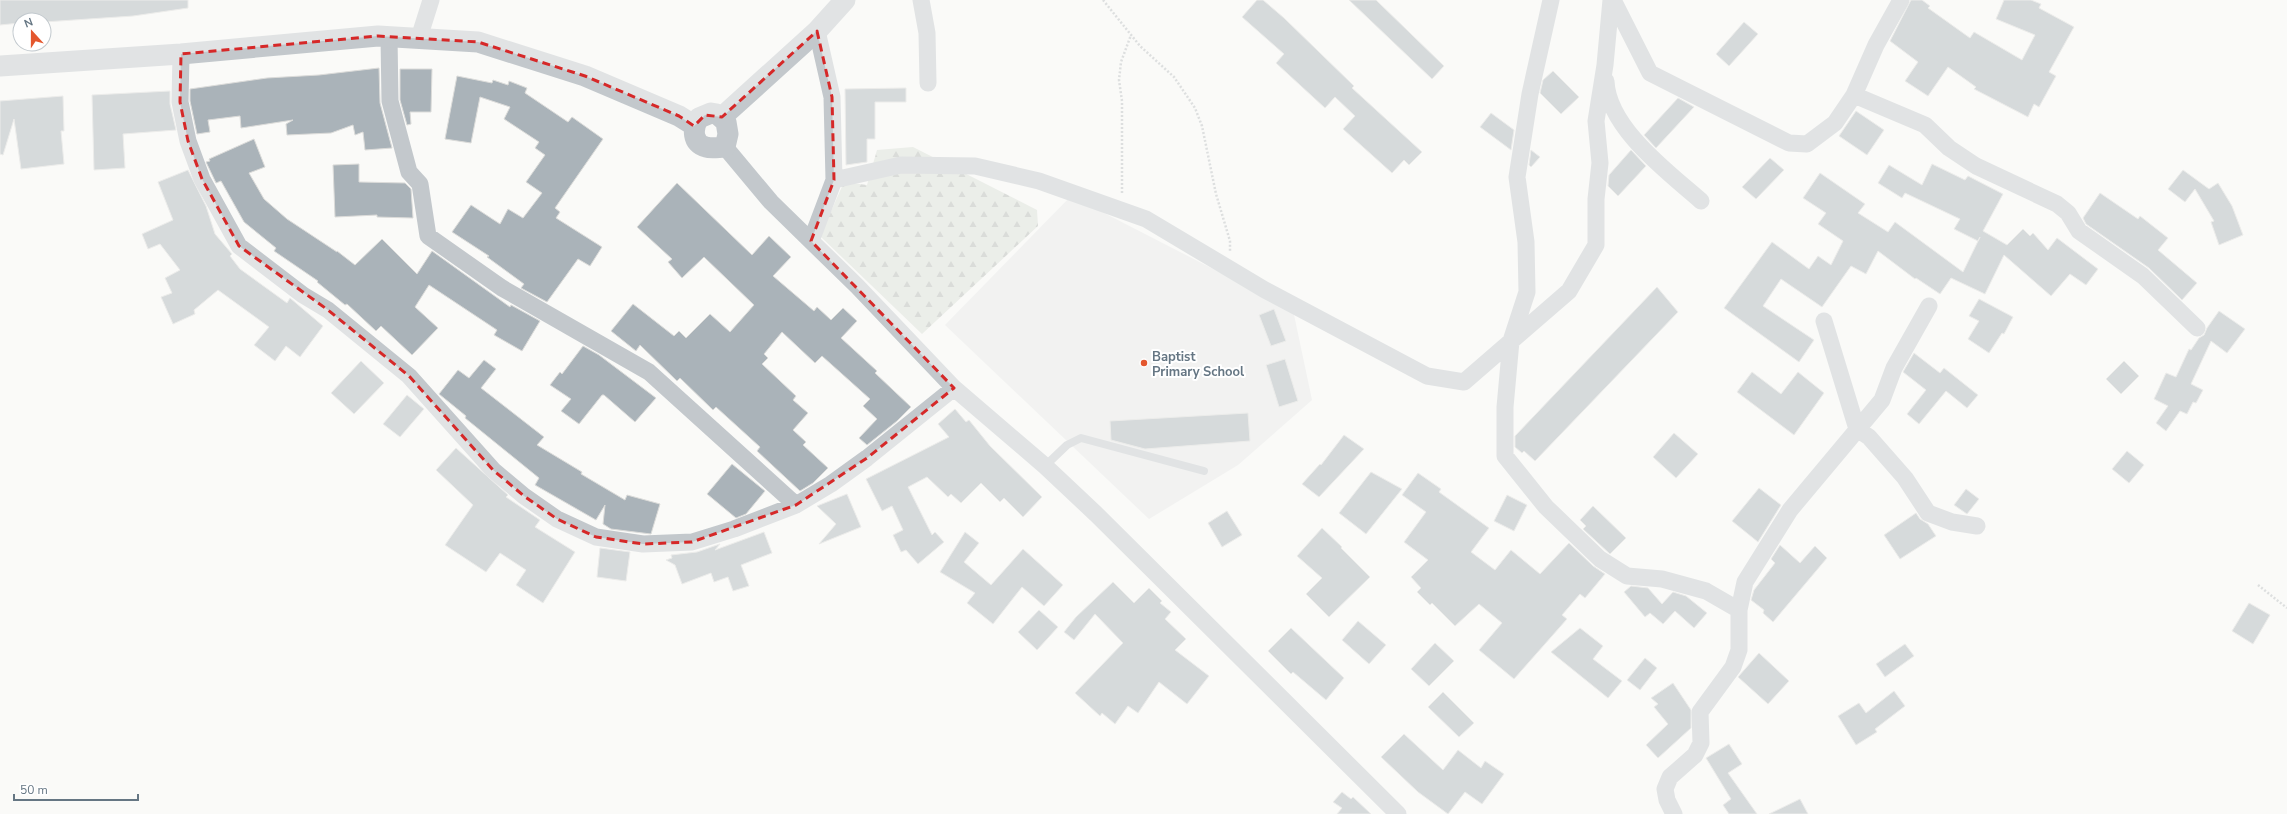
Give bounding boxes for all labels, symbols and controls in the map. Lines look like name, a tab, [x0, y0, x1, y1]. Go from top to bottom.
north arrow	[12, 12, 52, 52]
text: N	[22, 15, 35, 32]
place label: Baptist Primary School	[1152, 348, 1245, 381]
marker: Baptist Primary School	[1139, 358, 1149, 368]
scale bar	[14, 776, 138, 802]
text: 50 m	[20, 782, 48, 798]

